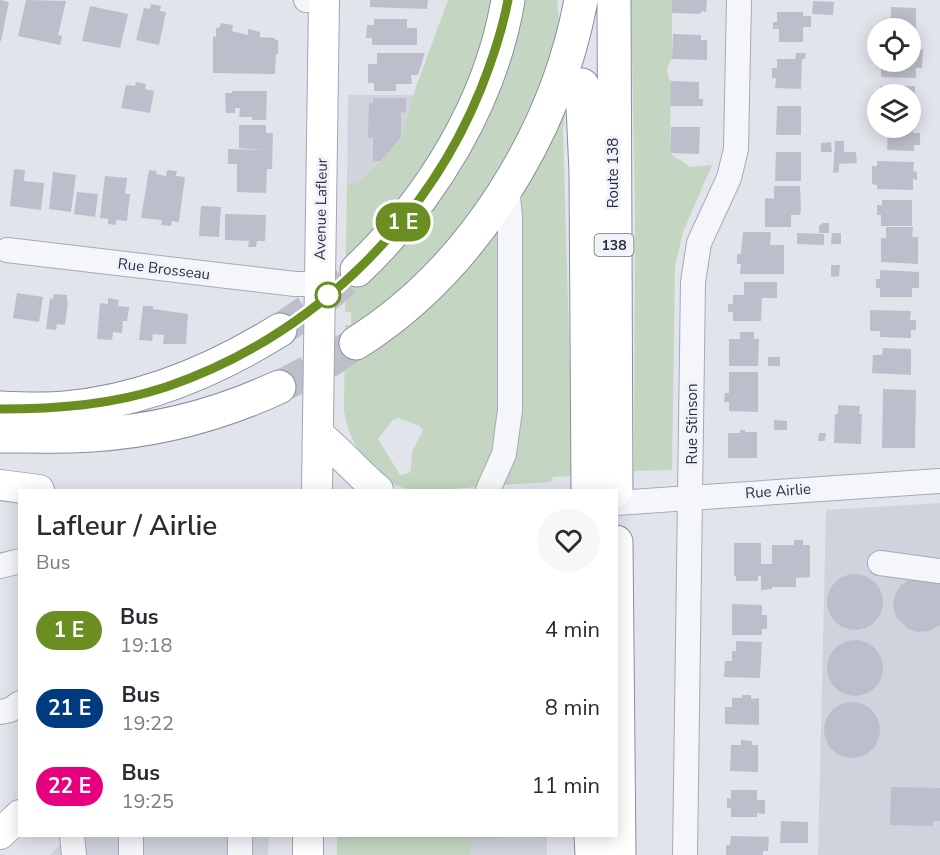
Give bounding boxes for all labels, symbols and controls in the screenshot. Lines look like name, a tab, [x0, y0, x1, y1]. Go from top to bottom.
map controls	[867, 18, 921, 138]
button: locate	[867, 18, 921, 72]
button: layers	[867, 84, 921, 138]
street label: Route 138	[603, 138, 623, 208]
street label: Avenue Lafleur	[310, 157, 332, 260]
line badge: 1 E	[368, 202, 438, 242]
text: 1 E	[388, 208, 418, 236]
road number: 138	[594, 234, 634, 256]
street label: Rue Brosseau	[117, 253, 211, 285]
unlabelled marker	[315, 282, 341, 308]
street label: Rue Stinson	[682, 384, 702, 464]
street label: Rue Airlie	[744, 479, 812, 503]
text: Lafleur / Airlie	[36, 507, 217, 545]
button: heart	[537, 509, 600, 572]
text: Bus	[36, 549, 70, 576]
text: Bus	[120, 602, 159, 632]
text: 4 min	[545, 615, 600, 645]
text: 1 E	[54, 616, 84, 644]
text: 19:18	[120, 632, 173, 659]
text: Bus	[121, 680, 160, 710]
text: 8 min	[545, 693, 600, 723]
text: 21 E	[48, 694, 91, 722]
text: 19:22	[121, 710, 174, 737]
text: Bus	[121, 758, 160, 788]
text: 11 min	[532, 771, 600, 801]
text: 22 E	[48, 772, 91, 800]
text: 19:25	[121, 788, 174, 815]

